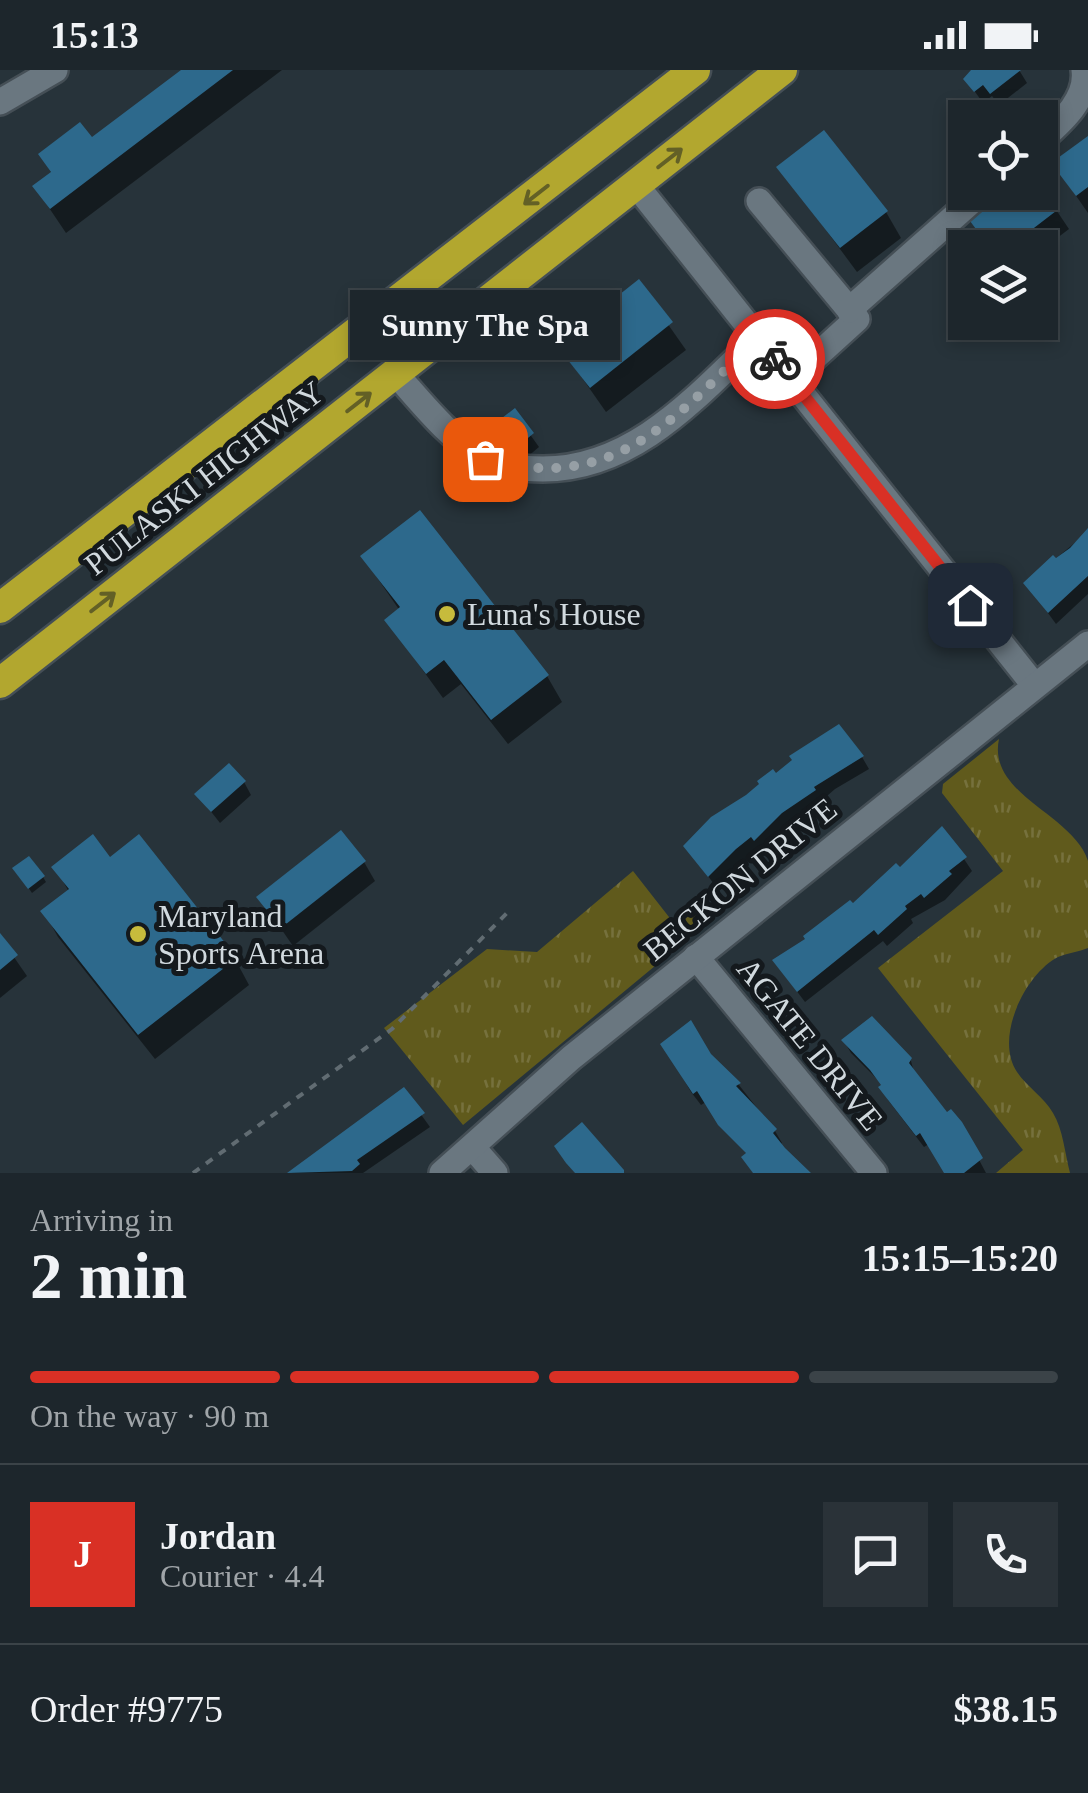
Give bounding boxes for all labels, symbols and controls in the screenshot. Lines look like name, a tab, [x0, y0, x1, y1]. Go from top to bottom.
text: 15:13	[50, 14, 139, 56]
map controls	[948, 100, 1058, 340]
button: locate	[948, 100, 1058, 210]
one-way arrow	[656, 148, 683, 169]
one-way arrow	[523, 184, 550, 205]
button: layers	[948, 230, 1058, 340]
callout: Sunny The Spa	[350, 289, 620, 359]
text: Sunny The Spa	[381, 307, 589, 343]
courier	[725, 309, 825, 409]
icon: bike	[748, 332, 803, 387]
street label: PULASKI HIGHWAY	[77, 374, 331, 582]
one-way arrow	[345, 391, 372, 412]
pin	[443, 417, 528, 502]
icon: bag	[458, 432, 513, 487]
pin	[928, 563, 1013, 648]
icon: home	[943, 578, 998, 633]
one-way arrow	[89, 592, 116, 613]
place label: Luna's House	[467, 596, 641, 632]
marker: Luna's House	[436, 603, 458, 625]
street label: BECKON DRIVE	[636, 790, 844, 968]
place label: Maryland Sports Arena	[158, 898, 324, 971]
marker: Maryland Sports Arena	[127, 923, 149, 945]
street label: AGATE DRIVE	[730, 951, 890, 1137]
text: Arriving in	[30, 1202, 173, 1238]
text: 15:15–15:20	[862, 1237, 1058, 1279]
text: 2 min	[30, 1240, 187, 1312]
text: On the way · 90 m	[30, 1398, 269, 1434]
button: chat	[823, 1502, 928, 1607]
button: phone	[953, 1502, 1058, 1607]
text: Jordan	[160, 1515, 276, 1557]
text: J	[73, 1533, 92, 1575]
text: Courier · 4.4	[160, 1558, 324, 1594]
text: Order #9775	[30, 1688, 223, 1730]
text: $38.15	[954, 1688, 1058, 1730]

